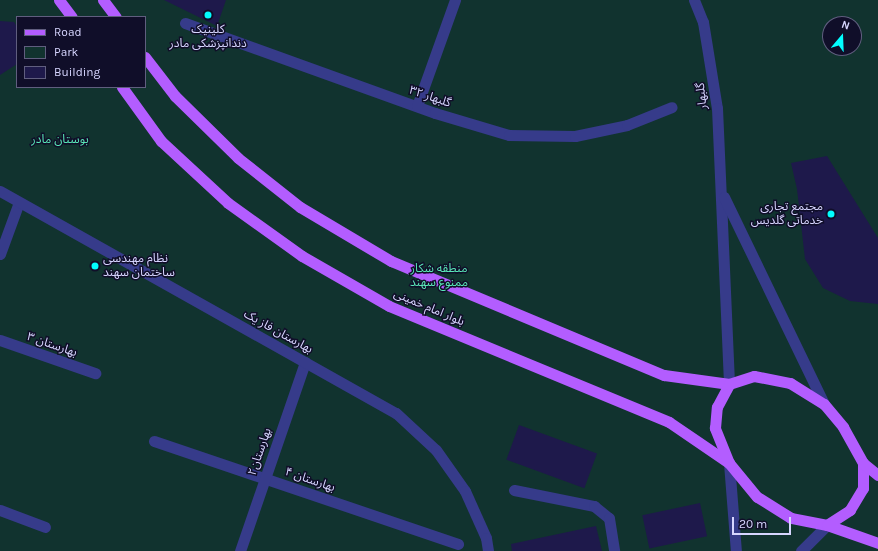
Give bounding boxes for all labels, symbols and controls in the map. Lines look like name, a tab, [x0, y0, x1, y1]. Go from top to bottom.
marker: کلینیک دندانپزشکی مادر	[202, 9, 214, 21]
legend	[16, 16, 146, 88]
north arrow	[822, 16, 862, 56]
text: N	[840, 18, 852, 33]
place label: کلینیک دندانپزشکی مادر	[169, 23, 247, 51]
text: Road	[54, 25, 82, 39]
text: Park	[54, 45, 78, 59]
text: Building	[54, 65, 100, 79]
street label: گلبهار	[693, 82, 711, 110]
street label: گلبهار ۳۲	[407, 83, 453, 111]
park label: بوستان مادر	[31, 133, 89, 147]
place label: مجتمع تجاری خدماتی گلدیس	[751, 200, 823, 228]
marker: مجتمع تجاری خدماتی گلدیس	[826, 209, 836, 219]
place label: نظام مهندسی ساختمان سهند	[103, 252, 175, 280]
marker: نظام مهندسی ساختمان سهند	[90, 261, 100, 271]
park label: منطقه شکار ممنوع سهند	[410, 262, 468, 290]
street label: بلوار امام خمینی	[392, 287, 466, 329]
street label: بهارستان فاز یک	[241, 307, 315, 357]
street label: بهارستان ۳	[25, 330, 79, 360]
street label: بهارستان۲	[245, 426, 275, 478]
street label: بهارستان ۴	[283, 465, 337, 495]
scale bar	[734, 509, 793, 535]
text: 20 m	[739, 517, 767, 531]

